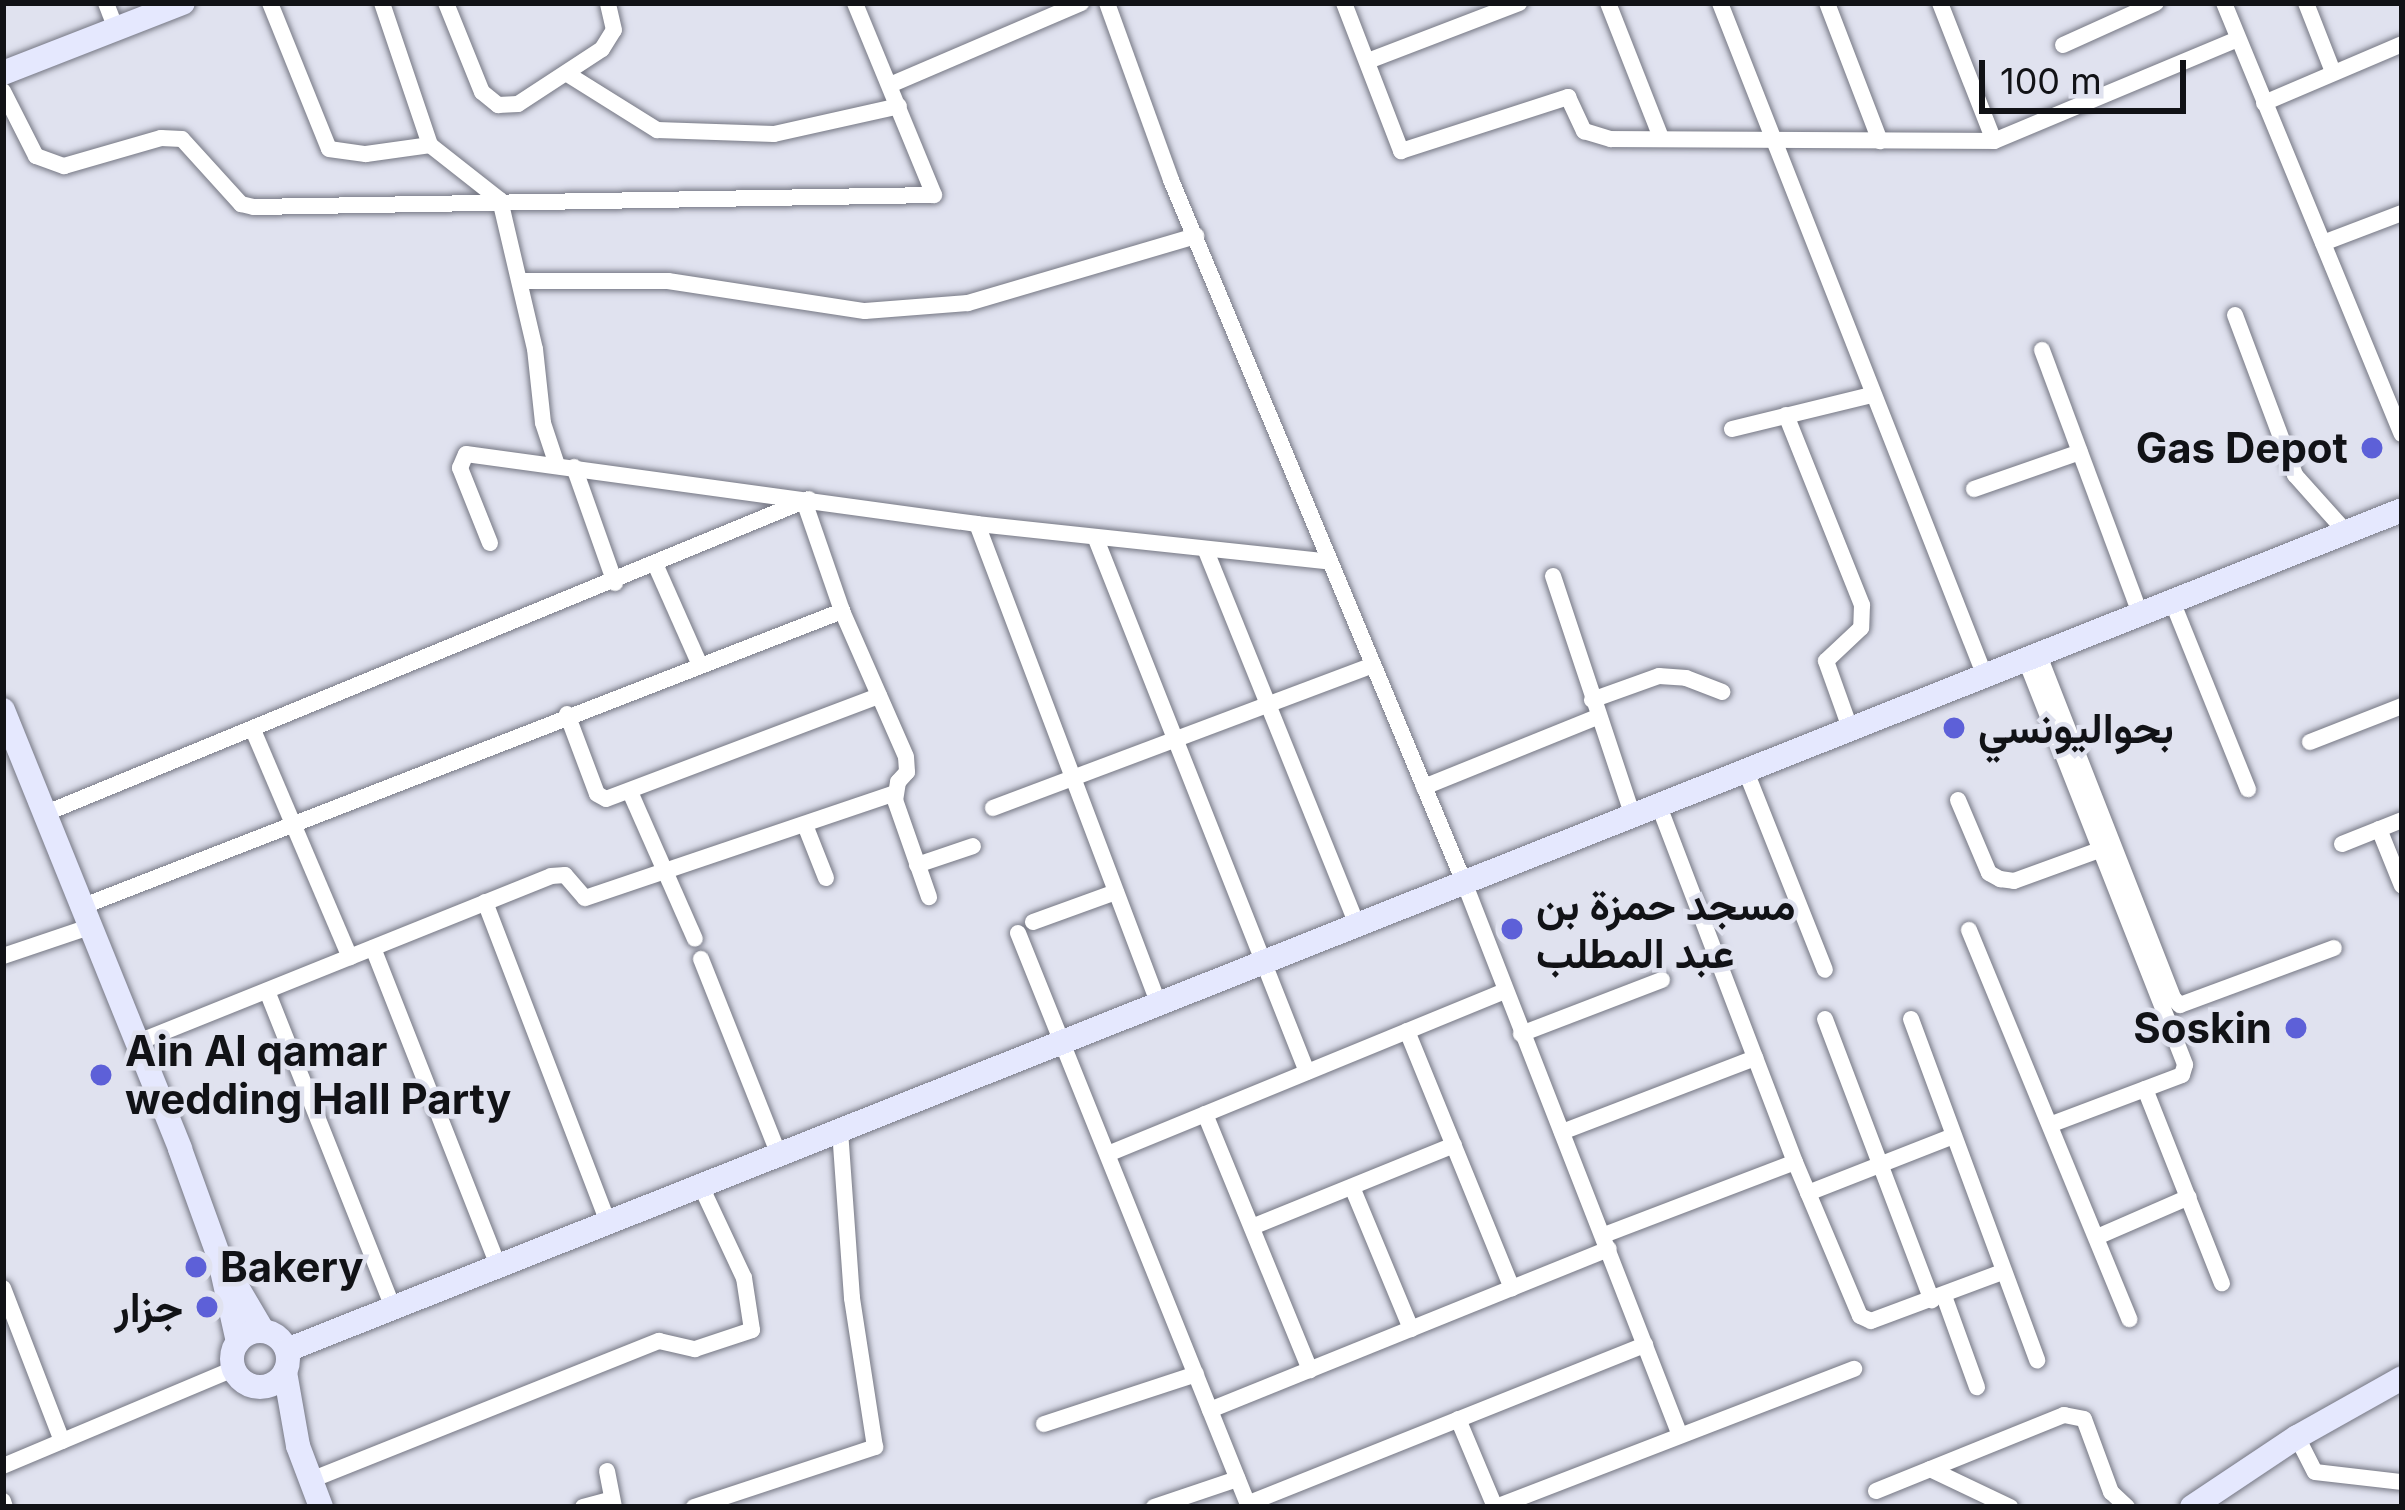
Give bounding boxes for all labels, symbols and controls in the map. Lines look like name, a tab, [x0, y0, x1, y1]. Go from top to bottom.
scale bar	[1985, 36, 2192, 110]
text: 100 m	[2000, 59, 2102, 103]
place label: Gas Depot	[2136, 423, 2348, 473]
marker: Gas Depot	[2359, 435, 2385, 461]
place label: بحواليونسي	[1978, 703, 2174, 753]
marker: بحواليونسي	[1941, 715, 1967, 741]
place label: مسجد حمزة بن عبد المطلب	[1536, 880, 1795, 978]
marker: مسجد حمزة بن عبد المطلب	[1499, 916, 1525, 942]
place label: Soskin	[2133, 1003, 2272, 1053]
marker: Soskin	[2283, 1015, 2309, 1041]
place label: Ain Al qamar wedding Hall Party	[125, 1026, 511, 1124]
marker: Ain Al qamar wedding Hall Party	[88, 1062, 114, 1088]
place label: Bakery	[220, 1242, 364, 1292]
marker: Bakery	[183, 1254, 209, 1280]
place label: جزار	[115, 1282, 183, 1332]
marker: جزار	[194, 1294, 220, 1320]

